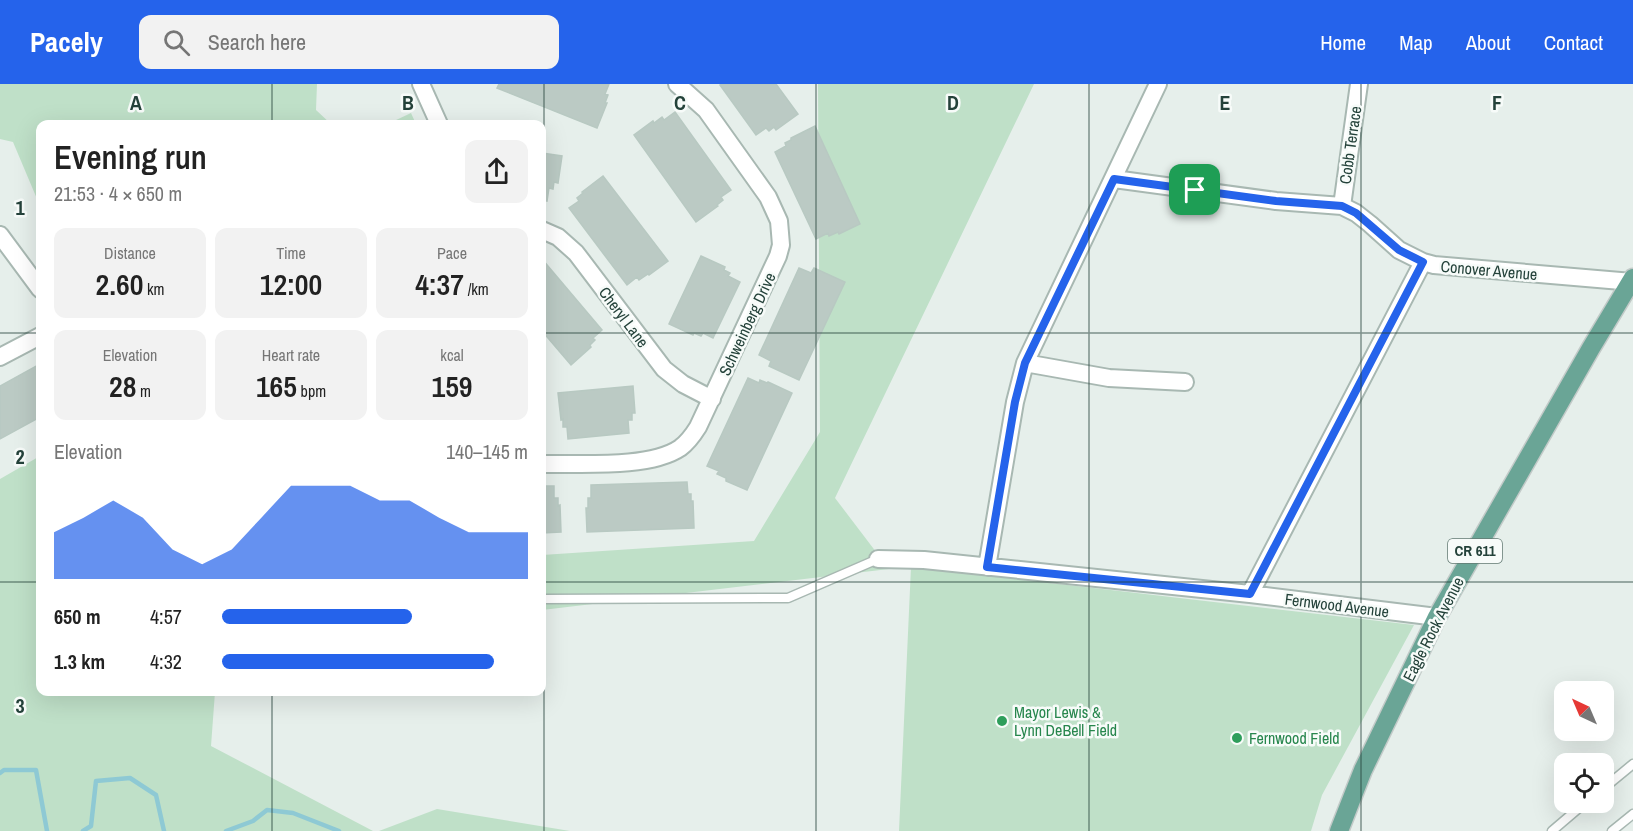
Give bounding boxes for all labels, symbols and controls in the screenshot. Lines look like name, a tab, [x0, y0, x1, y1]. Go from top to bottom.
search box	[139, 15, 559, 69]
text: Pacely	[30, 23, 103, 61]
icon: search	[160, 26, 193, 59]
text: Search here	[208, 27, 306, 57]
text: Home	[1320, 28, 1366, 57]
text: Map	[1399, 28, 1433, 57]
text: About	[1466, 28, 1511, 57]
text: Contact	[1544, 28, 1603, 57]
text: A	[130, 89, 142, 116]
text: B	[402, 89, 414, 116]
text: C	[674, 89, 686, 116]
text: D	[947, 89, 959, 116]
text: E	[1220, 89, 1231, 116]
text: F	[1492, 89, 1502, 116]
street label: Cobb Terrace	[1334, 105, 1366, 185]
text: Evening run	[54, 135, 207, 179]
button: share	[465, 140, 528, 203]
pin	[1169, 164, 1220, 215]
icon: arrive	[1178, 173, 1211, 206]
text: 21:53 · 4 × 650 m	[54, 180, 182, 207]
text: 1	[15, 194, 25, 221]
text: Distance	[104, 242, 156, 264]
text: Time	[276, 242, 306, 264]
text: Pace	[437, 242, 467, 264]
street label: Conover Avenue	[1440, 255, 1538, 285]
text: 2.60	[95, 264, 143, 304]
text: 12:00	[260, 264, 322, 304]
text: 4:37	[415, 264, 464, 304]
street label: Schweinberg Drive	[713, 269, 781, 379]
text: km	[143, 278, 165, 300]
text: /km	[464, 278, 489, 300]
street label: Cheryl Lane	[594, 282, 654, 352]
text: Elevation	[103, 344, 157, 366]
text: Heart rate	[262, 344, 320, 366]
text: kcal	[440, 344, 464, 366]
text: 28	[109, 366, 136, 406]
text: 165	[256, 366, 297, 406]
text: 159	[431, 366, 473, 406]
text: m	[136, 380, 151, 402]
text: bpm	[297, 380, 326, 402]
text: Elevation	[54, 438, 122, 465]
text: 140–145 m	[446, 438, 528, 465]
text: 2	[15, 443, 25, 470]
road number: CR 611	[1448, 539, 1502, 563]
street label: Eagle Rock Avenue	[1397, 573, 1469, 685]
street label: Fernwood Avenue	[1284, 588, 1390, 622]
text: 650 m	[54, 603, 101, 630]
text: 4:57	[150, 603, 182, 630]
text: 1.3 km	[54, 648, 105, 675]
text: 4:32	[150, 648, 182, 675]
north arrow	[1554, 681, 1614, 741]
map controls	[1554, 681, 1614, 813]
text: 3	[15, 692, 25, 719]
place label: Mayor Lewis & Lynn DeBell Field	[1014, 701, 1117, 741]
marker: Mayor Lewis & Lynn DeBell Field	[995, 714, 1009, 728]
place label: Fernwood Field	[1249, 727, 1340, 749]
marker: Fernwood Field	[1230, 731, 1244, 745]
button: locate	[1554, 753, 1614, 813]

